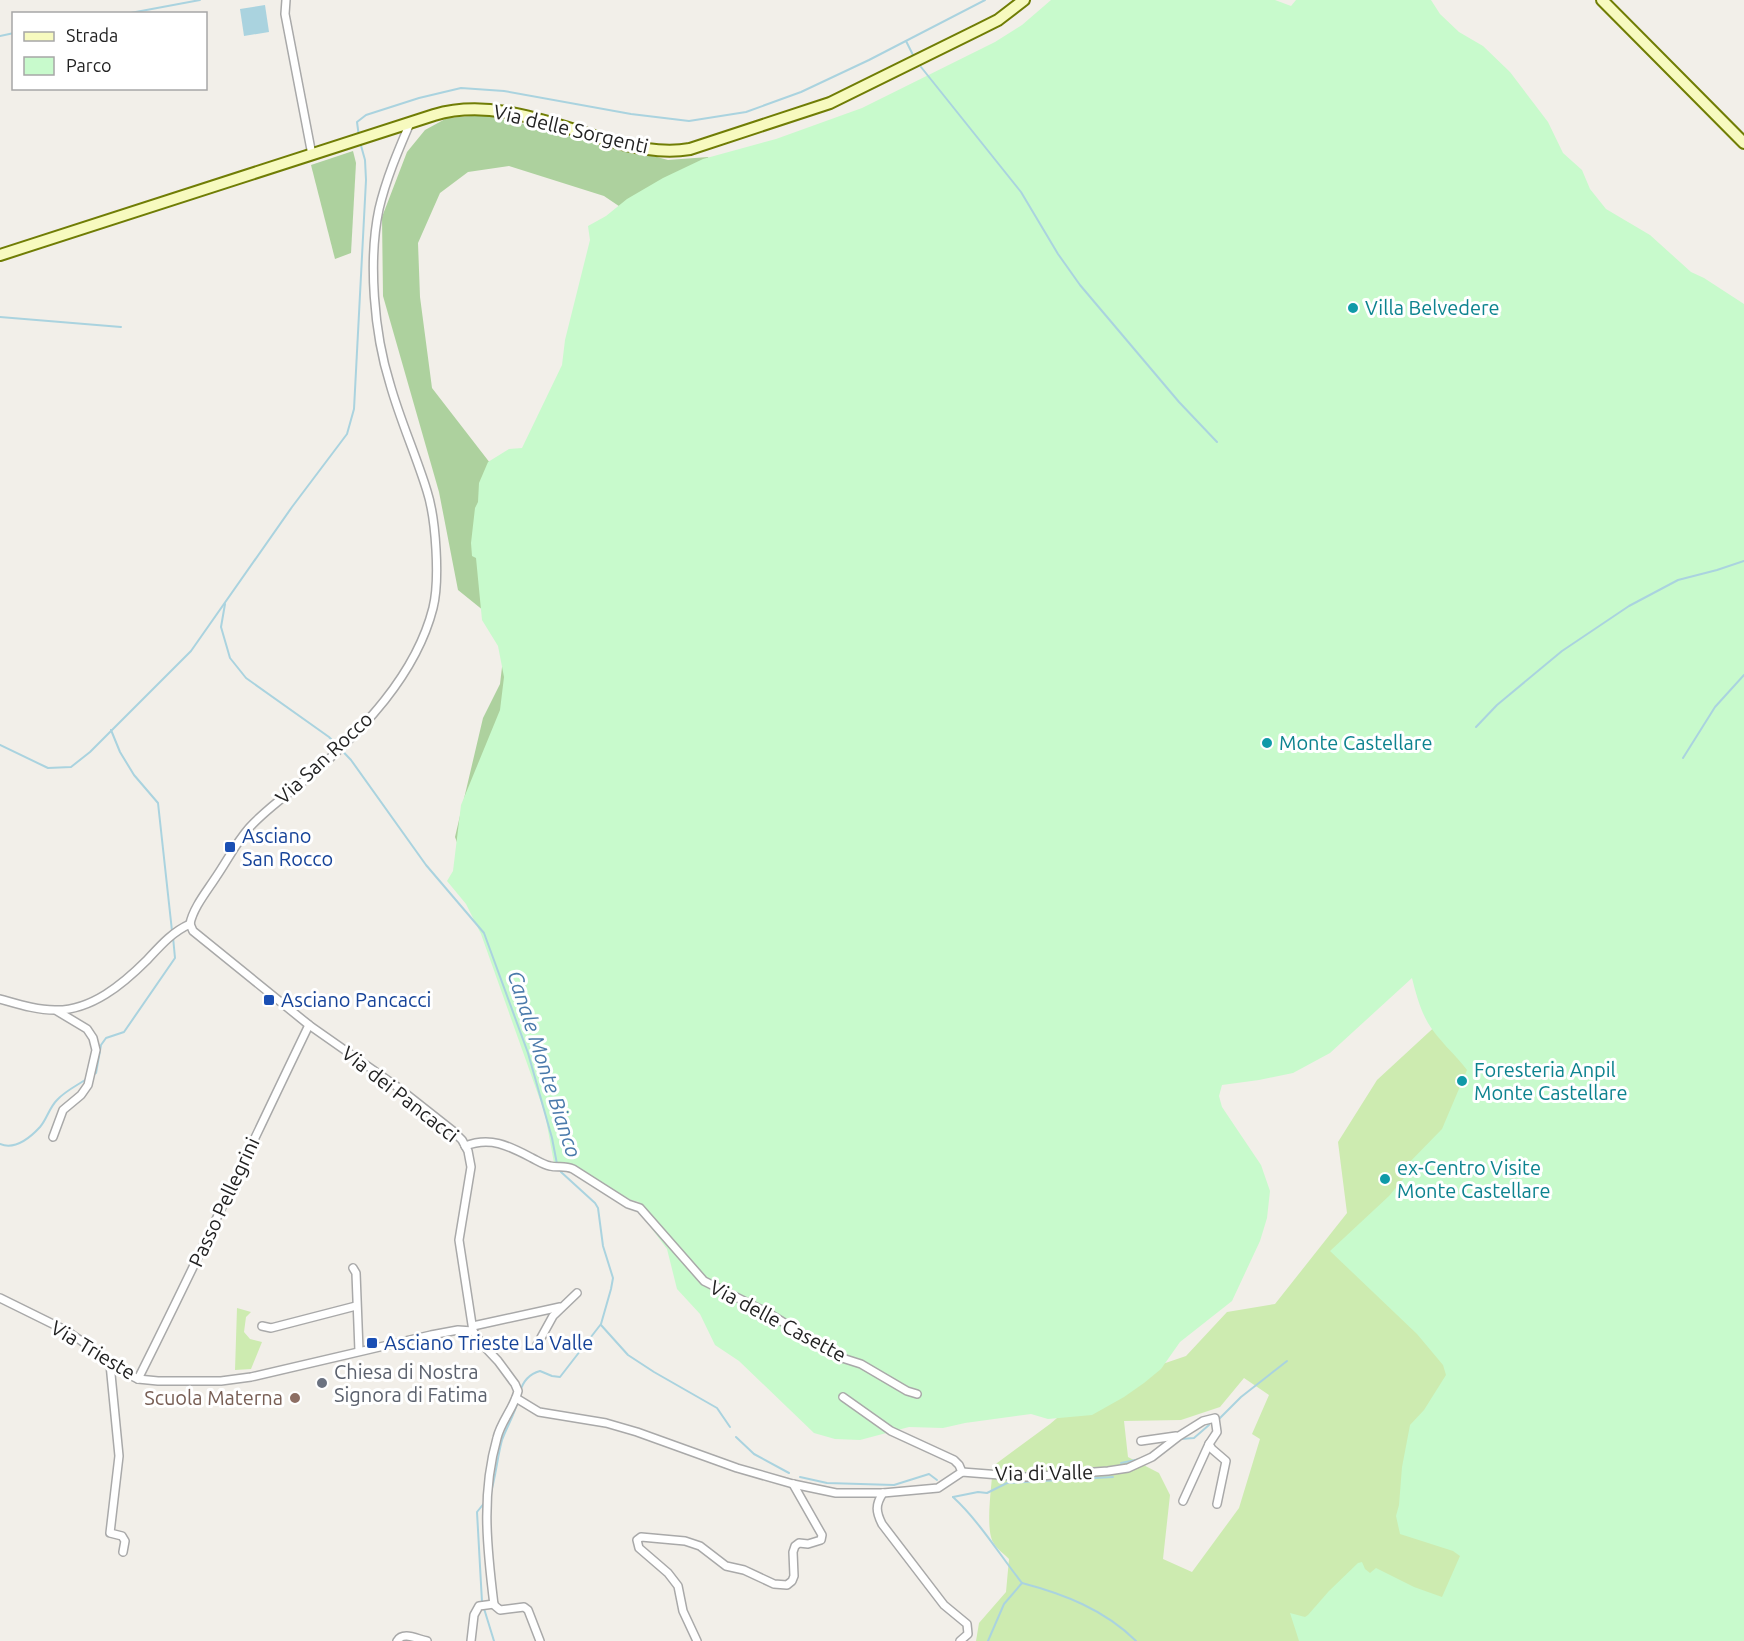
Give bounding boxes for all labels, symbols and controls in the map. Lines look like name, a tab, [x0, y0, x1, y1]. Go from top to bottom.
legend	[12, 12, 207, 90]
text: Strada	[66, 25, 118, 45]
text: Parco	[66, 55, 112, 75]
street label: Via delle Sorgenti	[491, 99, 651, 158]
place label: Villa Belvedere	[1365, 296, 1500, 319]
marker: Villa Belvedere	[1346, 301, 1360, 315]
street label: Via San Rocco	[270, 707, 377, 808]
place label: Monte Castellare	[1279, 731, 1432, 754]
marker: Monte Castellare	[1260, 736, 1274, 750]
place label: Asciano San Rocco	[242, 824, 333, 870]
marker: Asciano San Rocco	[223, 840, 237, 854]
water label: Canale Monte Bianco	[503, 967, 586, 1160]
place label: Asciano Pancacci	[281, 988, 431, 1011]
marker: Asciano Pancacci	[262, 993, 276, 1007]
street label: Via dei Pancacci	[337, 1041, 463, 1146]
place label: Foresteria Anpil Monte Castellare	[1474, 1058, 1627, 1104]
marker: Foresteria Anpil Monte Castellare	[1455, 1074, 1469, 1088]
street label: Passo Pellegrini	[184, 1133, 264, 1270]
place label: ex-Centro Visite Monte Castellare	[1397, 1156, 1550, 1202]
marker: ex-Centro Visite Monte Castellare	[1378, 1172, 1392, 1186]
street label: Via delle Casette	[706, 1275, 850, 1366]
street label: Via Trieste	[47, 1315, 140, 1384]
place label: Asciano Trieste La Valle	[384, 1331, 593, 1354]
marker: Asciano Trieste La Valle	[365, 1336, 379, 1350]
place label: Chiesa di Nostra Signora di Fatima	[334, 1360, 488, 1406]
marker: Chiesa di Nostra Signora di Fatima	[315, 1376, 329, 1390]
place label: Scuola Materna	[144, 1386, 283, 1409]
marker: Scuola Materna	[288, 1391, 302, 1405]
street label: Via di Valle	[995, 1460, 1093, 1485]

